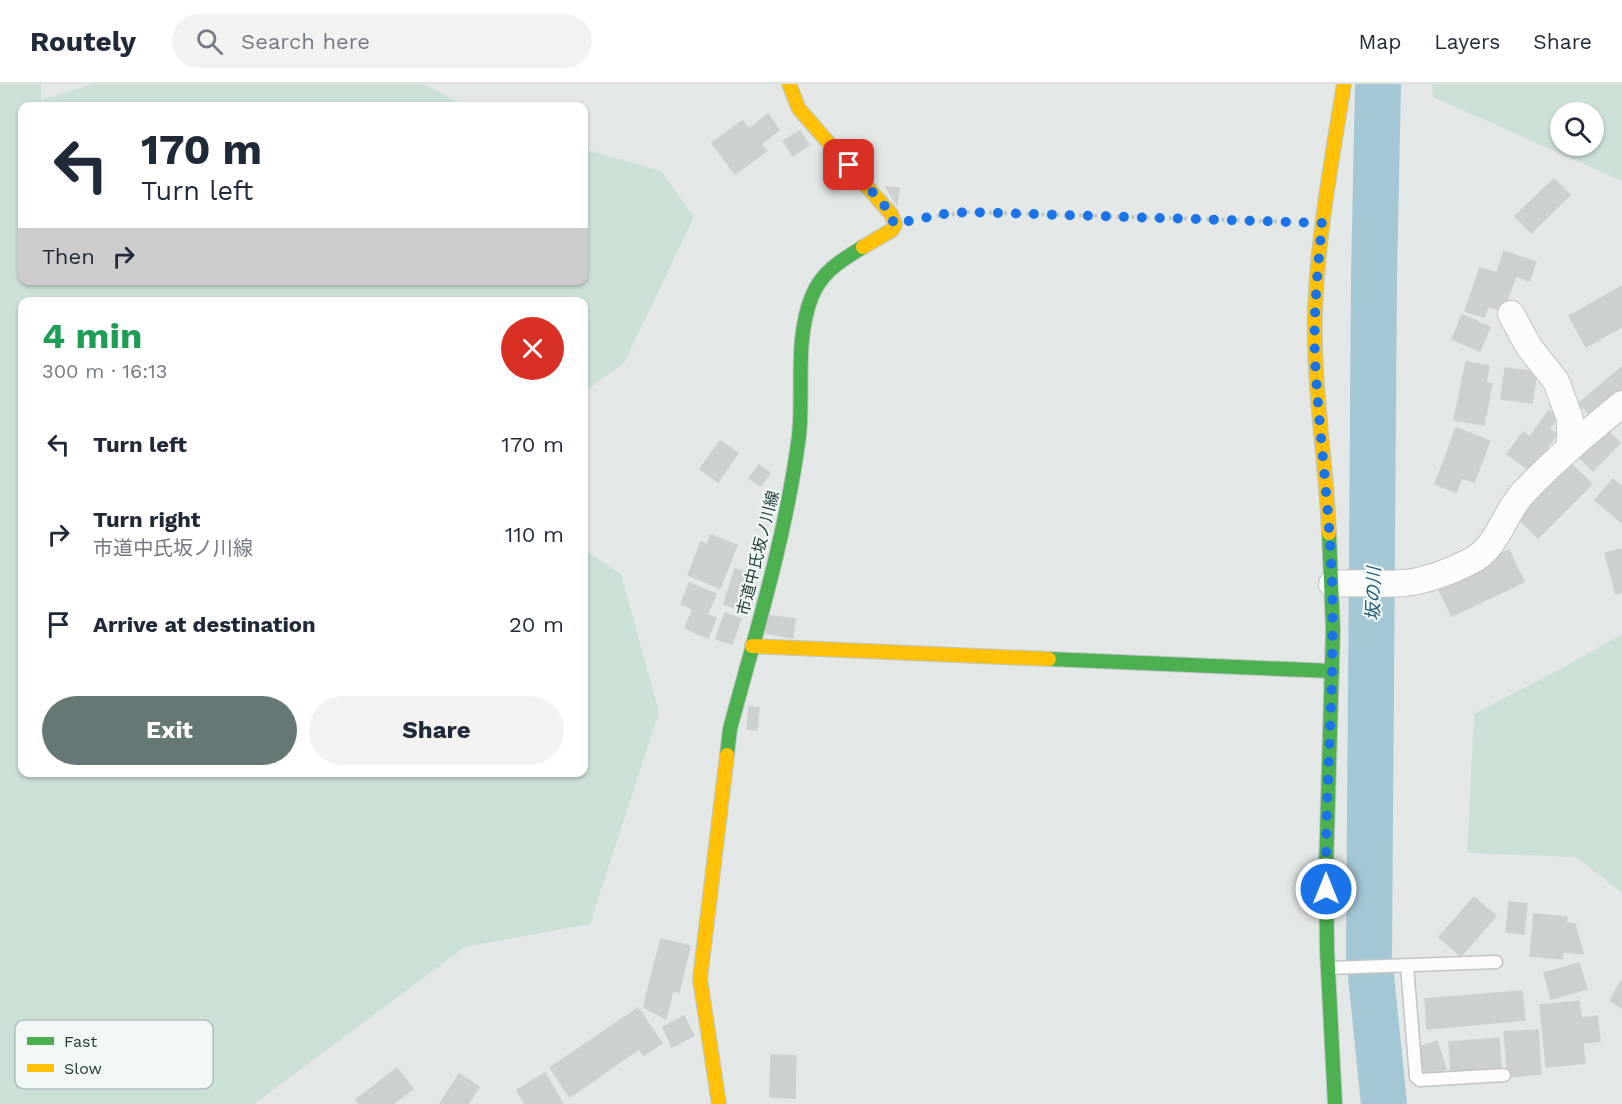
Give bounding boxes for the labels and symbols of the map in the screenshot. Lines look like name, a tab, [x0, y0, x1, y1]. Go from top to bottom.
pin	[823, 139, 874, 190]
street label: 市道中氏坂ノ川線	[733, 489, 783, 617]
water label: 坂の川	[1362, 565, 1384, 621]
position arrow	[1294, 857, 1358, 921]
legend	[15, 1020, 213, 1089]
text: Fast	[64, 1032, 97, 1051]
text: Slow	[64, 1059, 102, 1078]

